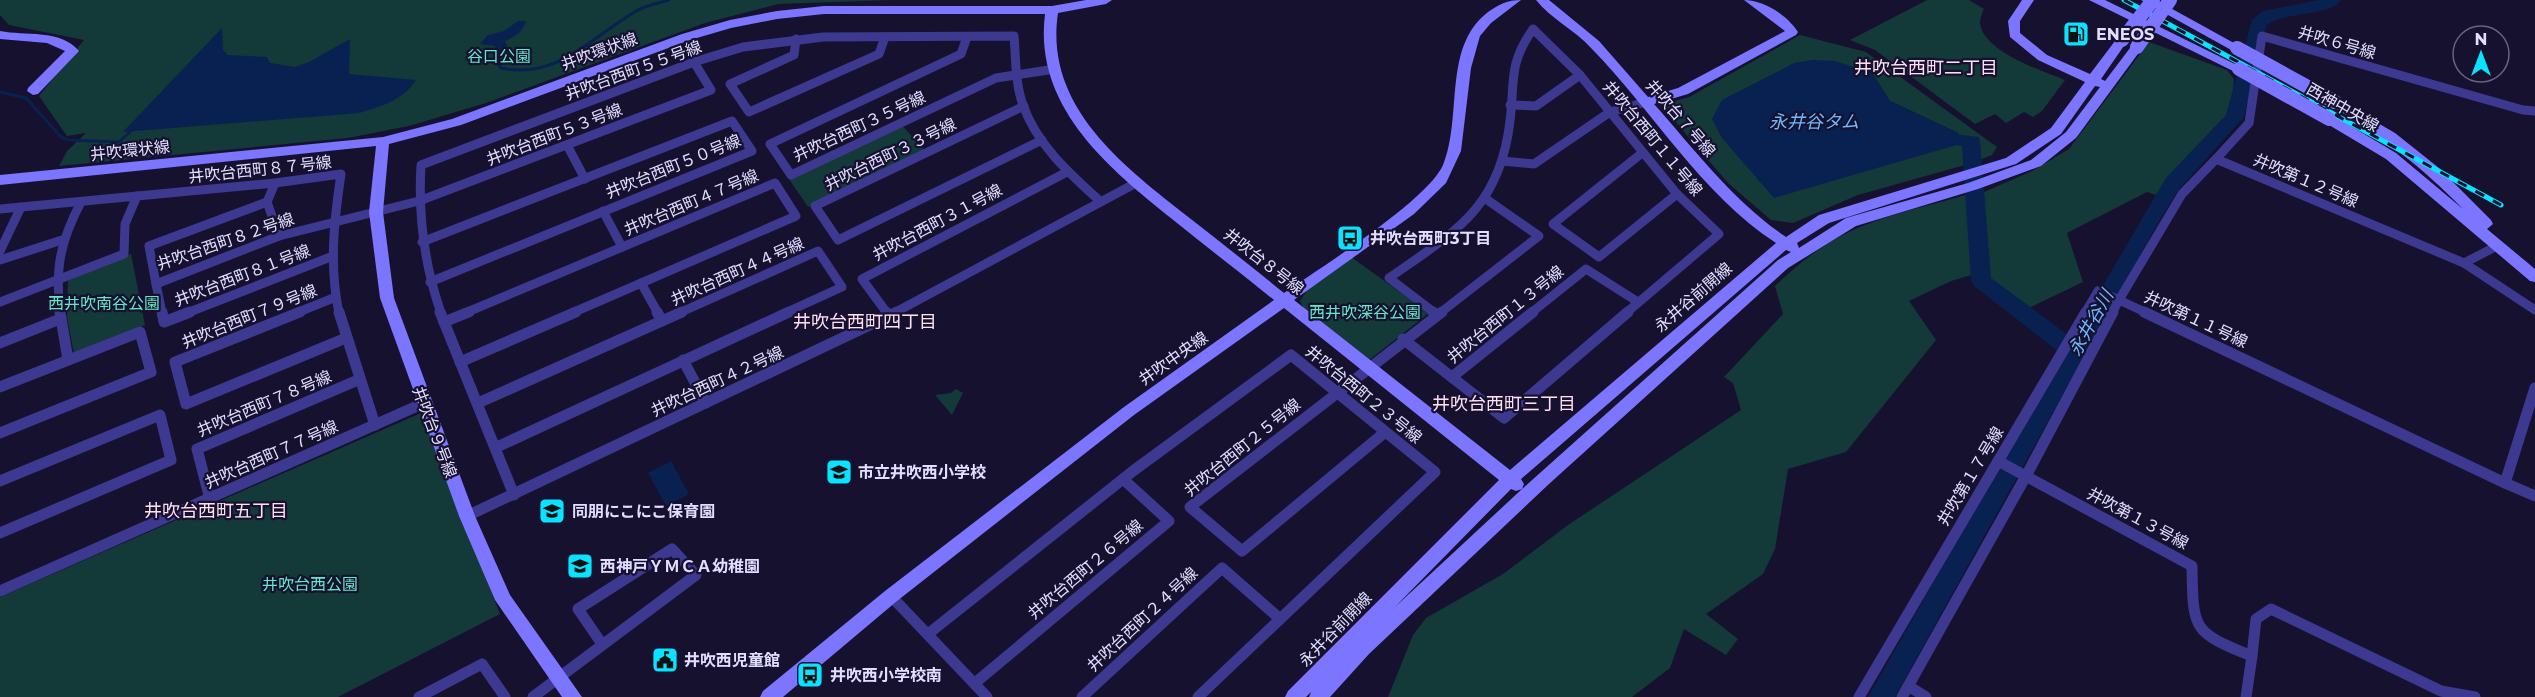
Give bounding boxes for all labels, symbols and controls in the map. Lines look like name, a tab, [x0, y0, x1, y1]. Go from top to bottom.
fuel station icon: ENEOS	[2061, 19, 2091, 49]
street label: 井吹６号線	[2296, 22, 2378, 63]
north arrow	[2451, 24, 2511, 84]
place label: ENEOS	[2096, 25, 2154, 44]
street label: 井吹環状線	[558, 29, 640, 74]
text: N	[2475, 30, 2487, 49]
street label: 井吹台西町５５号線	[562, 37, 704, 104]
park label: 谷口公園	[467, 47, 531, 66]
district label: 井吹台西町二丁目	[1854, 57, 1998, 79]
street label: 井吹台７号線	[1642, 76, 1719, 161]
street label: 井吹台西町１１号線	[1599, 77, 1706, 200]
street label: 西神中央線	[2303, 79, 2382, 136]
street label: 井吹台西町３５号線	[790, 87, 928, 165]
street label: 井吹台西町５３号線	[484, 100, 625, 169]
water label: 永井谷タム	[1769, 111, 1859, 133]
street label: 井吹台西町３３号線	[821, 114, 959, 195]
street label: 井吹台西町５０号線	[603, 131, 744, 202]
street label: 井吹環状線	[89, 137, 171, 164]
street label: 井吹第１２号線	[2251, 150, 2361, 211]
street label: 井吹台西町８７号線	[187, 153, 333, 186]
street label: 井吹台西町４７号線	[621, 166, 761, 239]
street label: 井吹台西町３１号線	[869, 180, 1005, 265]
street label: 井吹台西町８２号線	[154, 209, 296, 274]
bus stop icon: 井吹台西町3丁目	[1335, 223, 1365, 253]
street label: 井吹台８号線	[1220, 224, 1307, 298]
place label: 井吹台西町3丁目	[1370, 229, 1491, 248]
street label: 井吹台西町４４号線	[668, 233, 807, 309]
street label: 井吹台西町８１号線	[172, 241, 313, 310]
street label: 永井谷前開線	[1651, 259, 1736, 336]
street label: 井吹台西町１３号線	[1443, 262, 1567, 367]
street label: 井吹台西町７９号線	[179, 281, 320, 352]
water label: 永井谷川	[2064, 284, 2119, 360]
street label: 井吹第１１号線	[2141, 287, 2251, 352]
park label: 西井吹南谷公園	[48, 294, 160, 313]
park label: 西井吹深谷公園	[1309, 303, 1421, 322]
district label: 井吹台西町四丁目	[793, 311, 937, 333]
street label: 井吹中央線	[1135, 328, 1212, 389]
street label: 井吹台西町４２号線	[648, 342, 786, 420]
street label: 井吹台西町２３号線	[1302, 342, 1426, 447]
street label: 井吹台西町７８号線	[194, 367, 334, 440]
street label: 井吹台９号線	[408, 384, 461, 480]
district label: 井吹台西町三丁目	[1432, 393, 1576, 415]
street label: 井吹台西町２５号線	[1180, 395, 1304, 500]
street label: 井吹台西町７７号線	[202, 416, 341, 492]
street label: 井吹第１７号線	[1933, 423, 2007, 529]
school or university icon: 市立井吹西小学校	[824, 457, 854, 487]
place label: 市立井吹西小学校	[858, 463, 986, 482]
street label: 井吹第１３号線	[2084, 484, 2192, 553]
school or university icon: 同朋にこにこ保育園	[537, 496, 567, 526]
district label: 井吹台西町五丁目	[144, 500, 288, 522]
place label: 同朋にこにこ保育園	[572, 502, 715, 521]
street label: 井吹台西町２６号線	[1024, 516, 1147, 623]
school or university icon: 西神戸ＹＭＣＡ幼稚園	[565, 551, 595, 581]
place label: 西神戸ＹＭＣＡ幼稚園	[600, 557, 760, 576]
street label: 井吹台西町２４号線	[1083, 563, 1201, 675]
park label: 井吹台西公園	[262, 575, 358, 594]
street label: 永井谷前開線	[1295, 588, 1376, 670]
public building icon: 井吹西児童館	[650, 645, 680, 675]
place label: 井吹西児童館	[684, 651, 780, 670]
bus stop icon: 井吹西小学校南	[795, 660, 825, 690]
place label: 井吹西小学校南	[830, 666, 942, 685]

